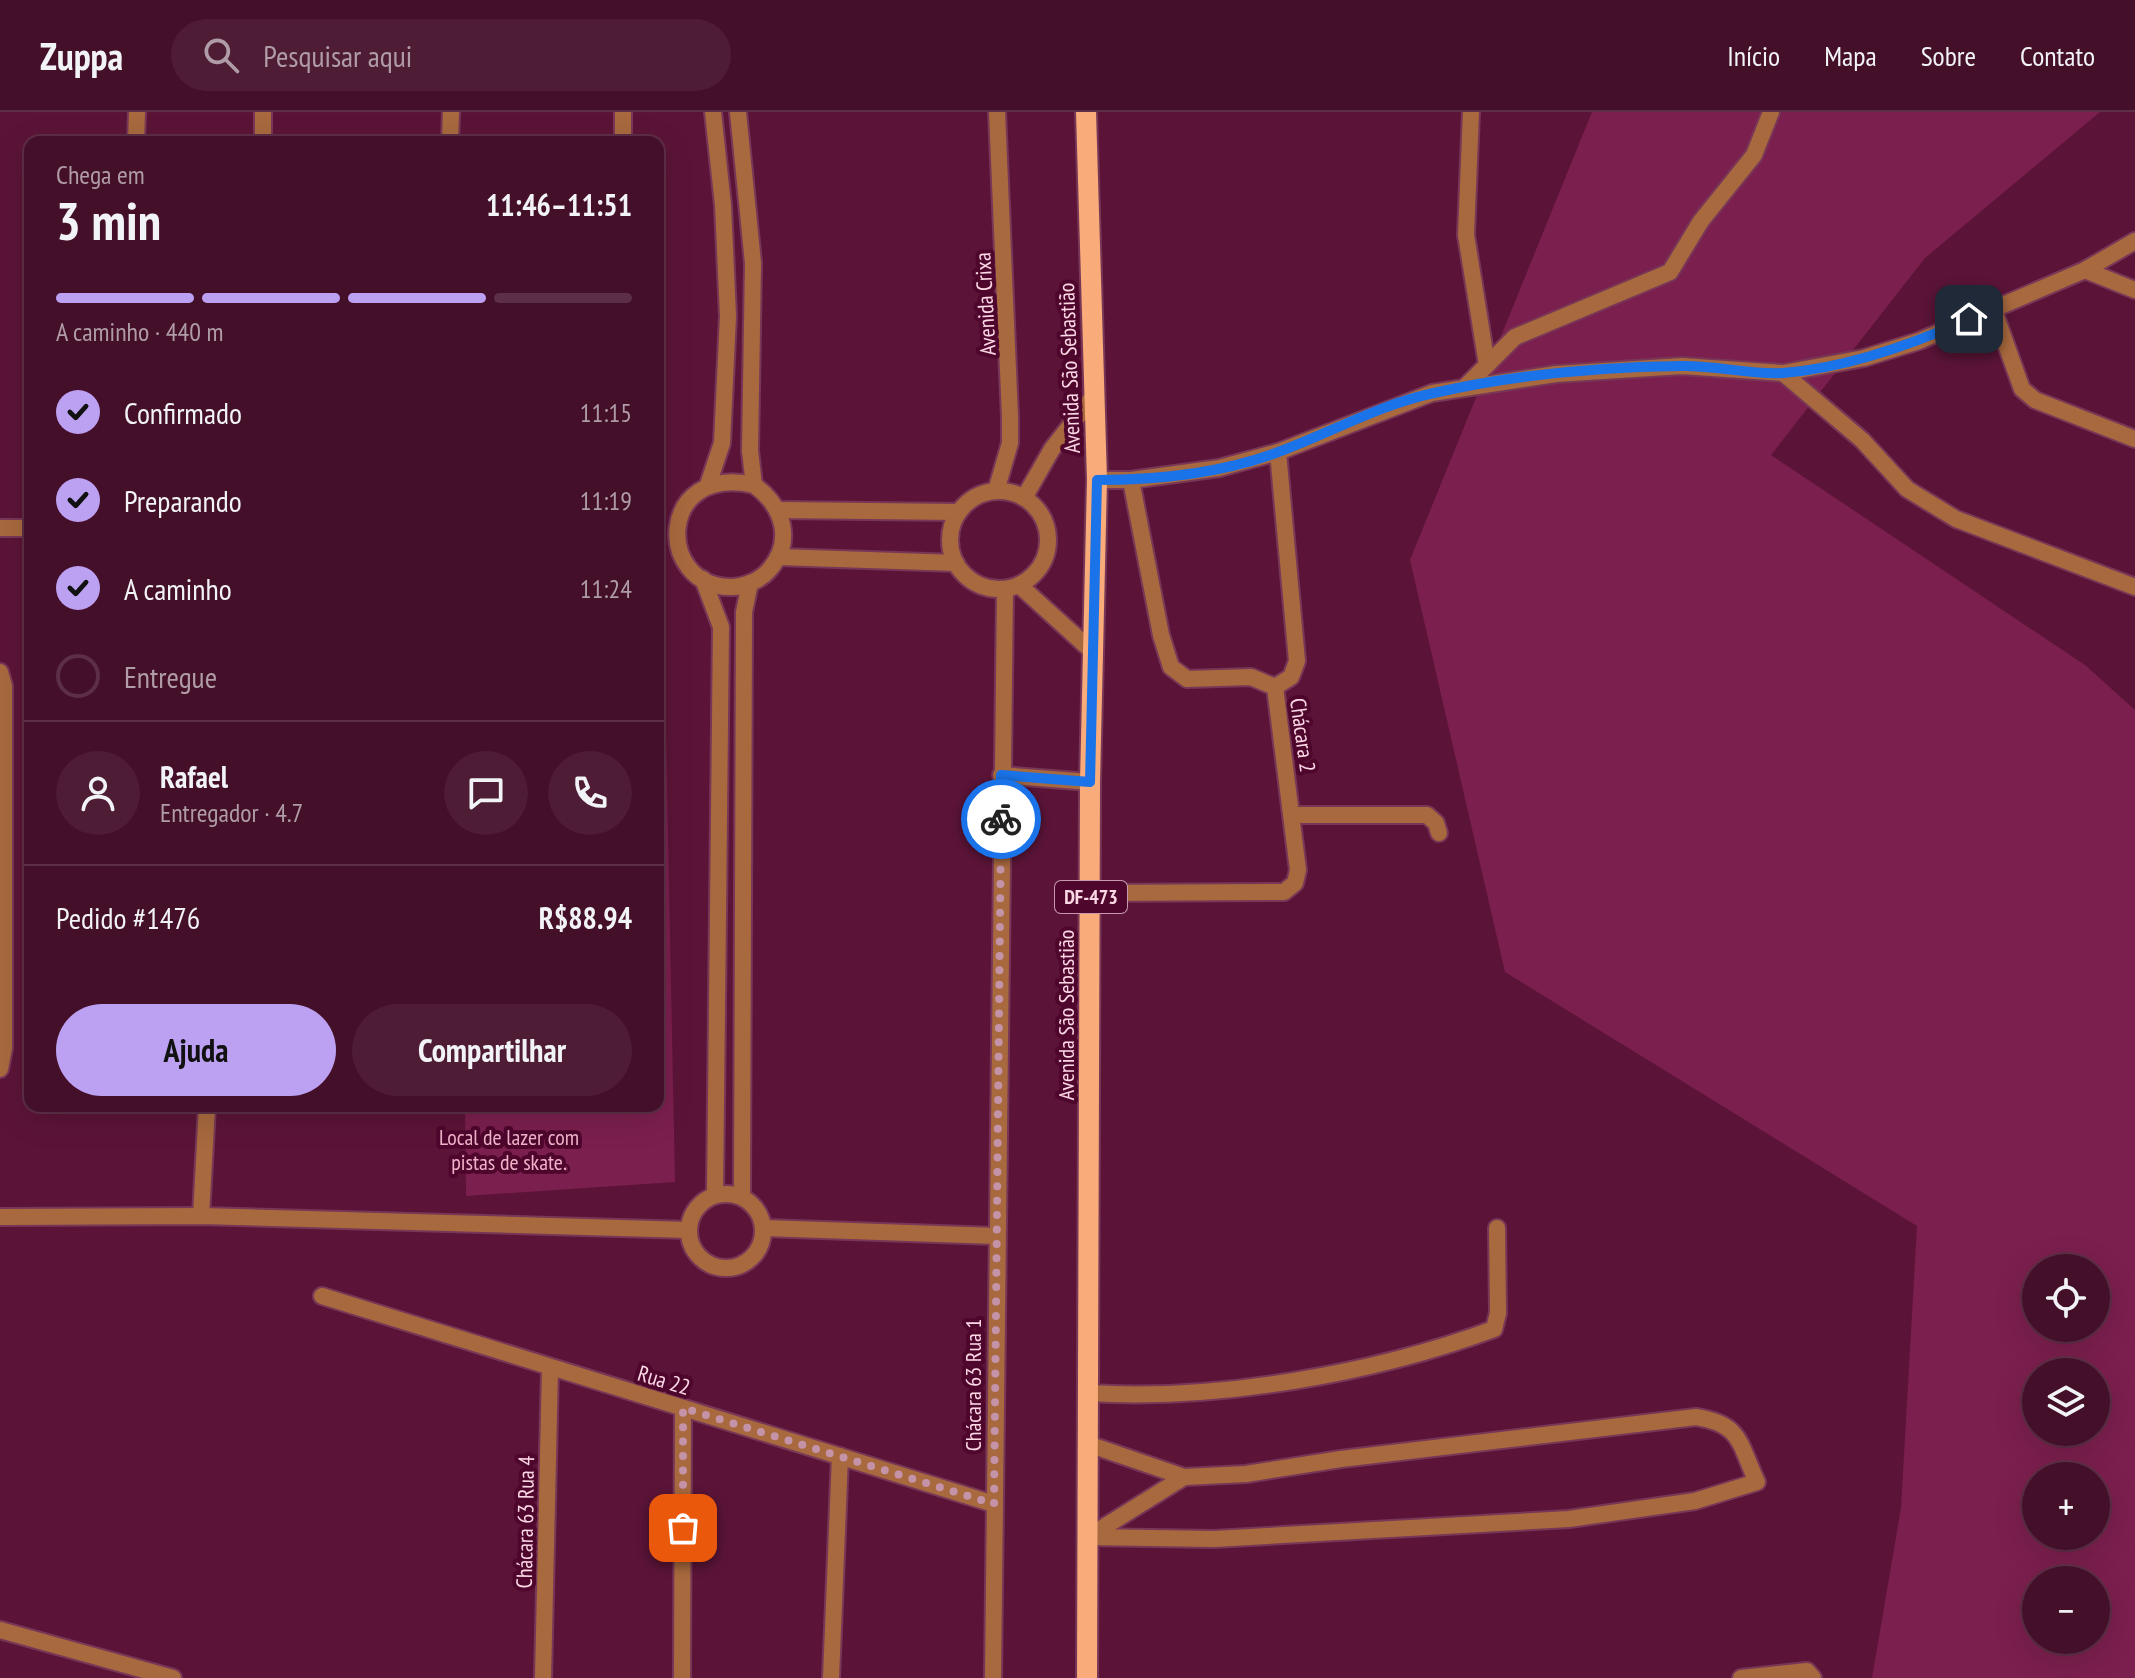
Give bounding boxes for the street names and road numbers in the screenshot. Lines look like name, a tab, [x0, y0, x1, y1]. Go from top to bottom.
street label: Avenida Crixa	[968, 252, 1002, 356]
street label: Avenida São Sebastião	[1052, 282, 1086, 454]
street label: Chácara 2	[1284, 696, 1322, 774]
road number: DF-473	[1055, 881, 1127, 913]
street label: Avenida São Sebastião	[1052, 930, 1080, 1100]
street label: Chácara 63 Rua 1	[959, 1319, 987, 1451]
street label: Rua 22	[634, 1359, 694, 1401]
street label: Chácara 63 Rua 4	[510, 1455, 540, 1589]

